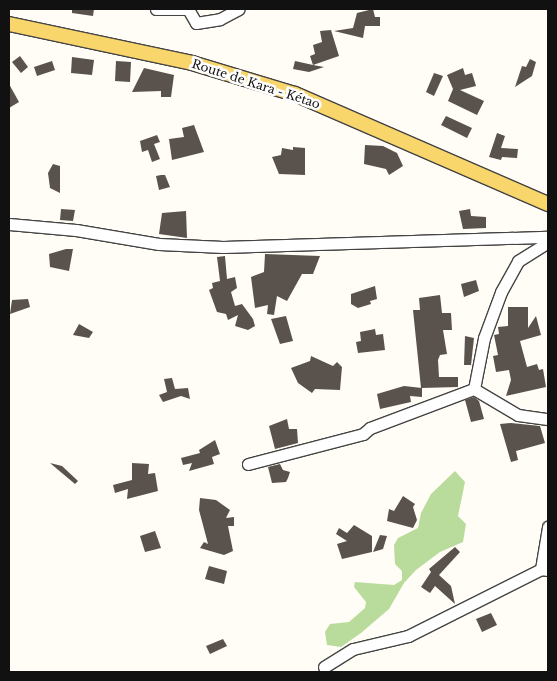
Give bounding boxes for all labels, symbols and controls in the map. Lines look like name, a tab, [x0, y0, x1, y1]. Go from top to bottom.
street label: Route de Kara - Kétao	[190, 56, 322, 112]

